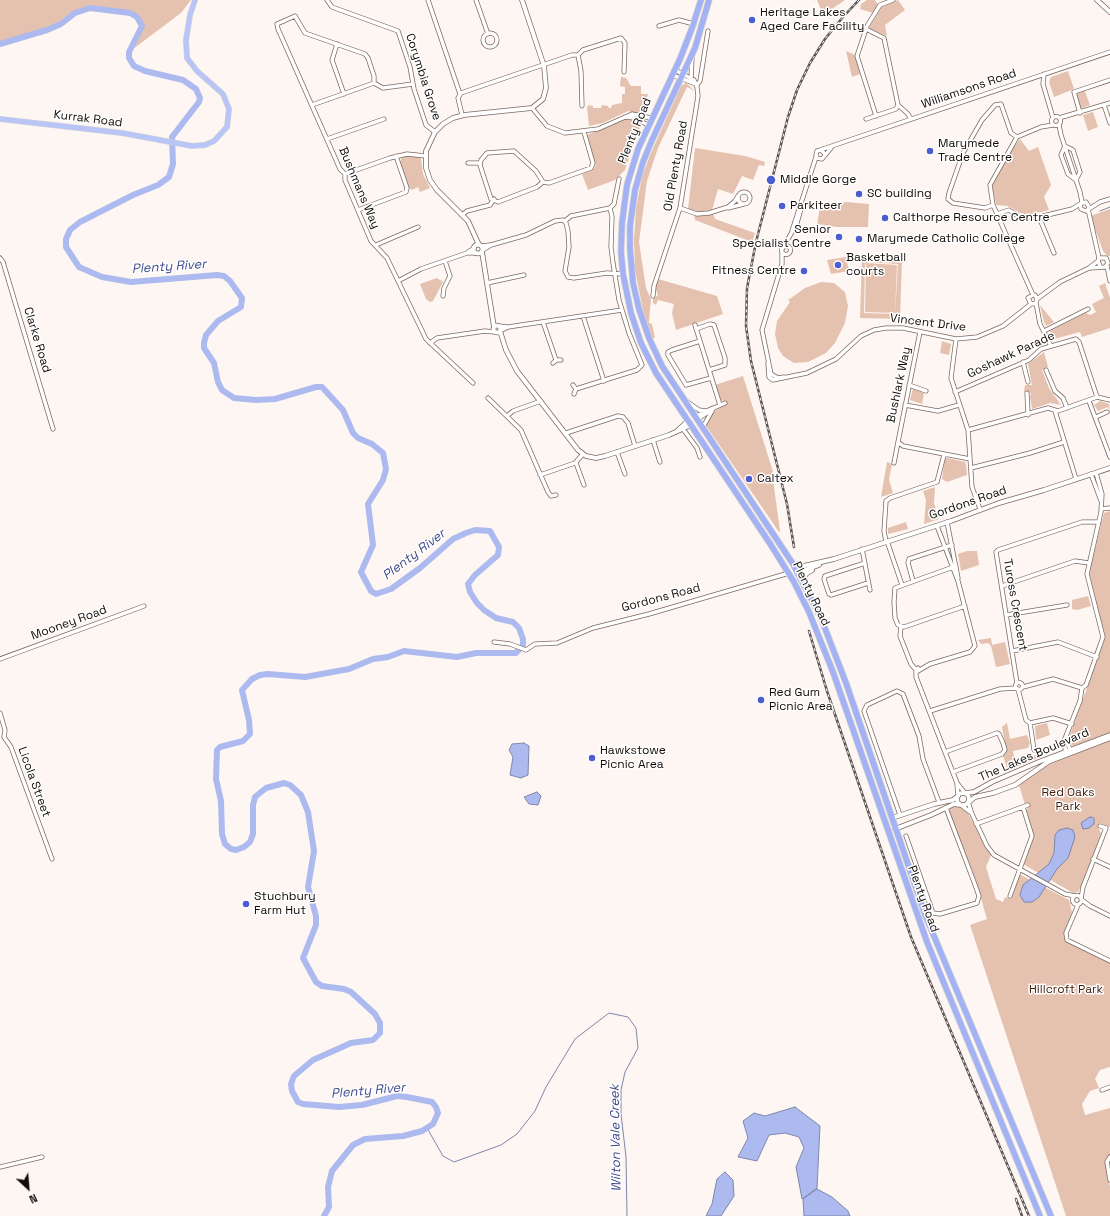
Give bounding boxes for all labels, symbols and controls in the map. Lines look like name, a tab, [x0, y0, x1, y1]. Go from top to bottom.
place label: Heritage Lakes Aged Care Facility	[760, 6, 864, 34]
marker: Heritage Lakes Aged Care Facility	[747, 15, 757, 25]
street label: Corymbia Grove	[402, 32, 444, 122]
street label: Williamsons Road	[920, 66, 1018, 112]
street label: Plenty Road	[615, 96, 655, 166]
street label: Kurrak Road	[53, 108, 123, 130]
street label: Old Plenty Road	[661, 120, 691, 212]
place label: Marymede Trade Centre	[938, 137, 1012, 165]
street label: Bushmans Way	[335, 145, 383, 231]
marker: Marymede Trade Centre	[925, 146, 935, 156]
place label: Middle Gorge	[780, 173, 856, 187]
marker: Middle Gorge	[765, 174, 777, 186]
place label: SC building	[867, 187, 932, 201]
marker: SC building	[854, 189, 864, 199]
place label: Parkiteer	[790, 199, 842, 213]
marker: Parkiteer	[777, 201, 787, 211]
place label: Calthorpe Resource Centre	[893, 211, 1050, 225]
marker: Calthorpe Resource Centre	[880, 213, 890, 223]
place label: Senior Specialist Centre	[732, 223, 831, 251]
marker: Senior Specialist Centre	[834, 232, 844, 242]
place label: Marymede Catholic College	[867, 232, 1025, 246]
marker: Marymede Catholic College	[854, 234, 864, 244]
place label: Basketball courts	[846, 251, 906, 279]
water label: Plenty River	[131, 257, 207, 277]
marker: Basketball courts	[833, 260, 843, 270]
place label: Fitness Centre	[712, 264, 796, 278]
marker: Fitness Centre	[799, 266, 809, 276]
street label: Clarke Road	[20, 305, 54, 375]
street label: Vincent Drive	[889, 311, 967, 335]
street label: Goshawk Parade	[965, 328, 1057, 382]
street label: Bushlark Way	[884, 346, 914, 424]
place label: Caltex	[757, 472, 794, 486]
marker: Caltex	[744, 474, 754, 484]
street label: Gordons Road	[927, 483, 1009, 523]
water label: Plenty River	[380, 526, 448, 584]
street label: Tuross Crescent	[1000, 558, 1030, 652]
street label: Plenty Road	[789, 559, 833, 629]
street label: Gordons Road	[620, 581, 702, 615]
street label: Mooney Road	[29, 603, 109, 643]
place label: Red Gum Picnic Area	[769, 686, 833, 714]
marker: Red Gum Picnic Area	[756, 695, 766, 705]
street label: The Lakes Boulevard	[977, 725, 1091, 785]
place label: Hawkstowe Picnic Area	[600, 744, 666, 772]
street label: Licola Street	[15, 745, 53, 819]
marker: Hawkstowe Picnic Area	[587, 753, 597, 763]
park label: Red Oaks Park	[1041, 786, 1095, 814]
street label: Plenty Road	[904, 864, 942, 934]
place label: Stuchbury Farm Hut	[254, 890, 316, 918]
marker: Stuchbury Farm Hut	[241, 899, 251, 909]
park label: Hillcroft Park	[1029, 983, 1103, 997]
water label: Plenty River	[330, 1080, 406, 1102]
water label: Wilton Vale Creek	[607, 1084, 625, 1192]
north arrow	[8, 1168, 48, 1208]
text: N	[27, 1191, 40, 1207]

